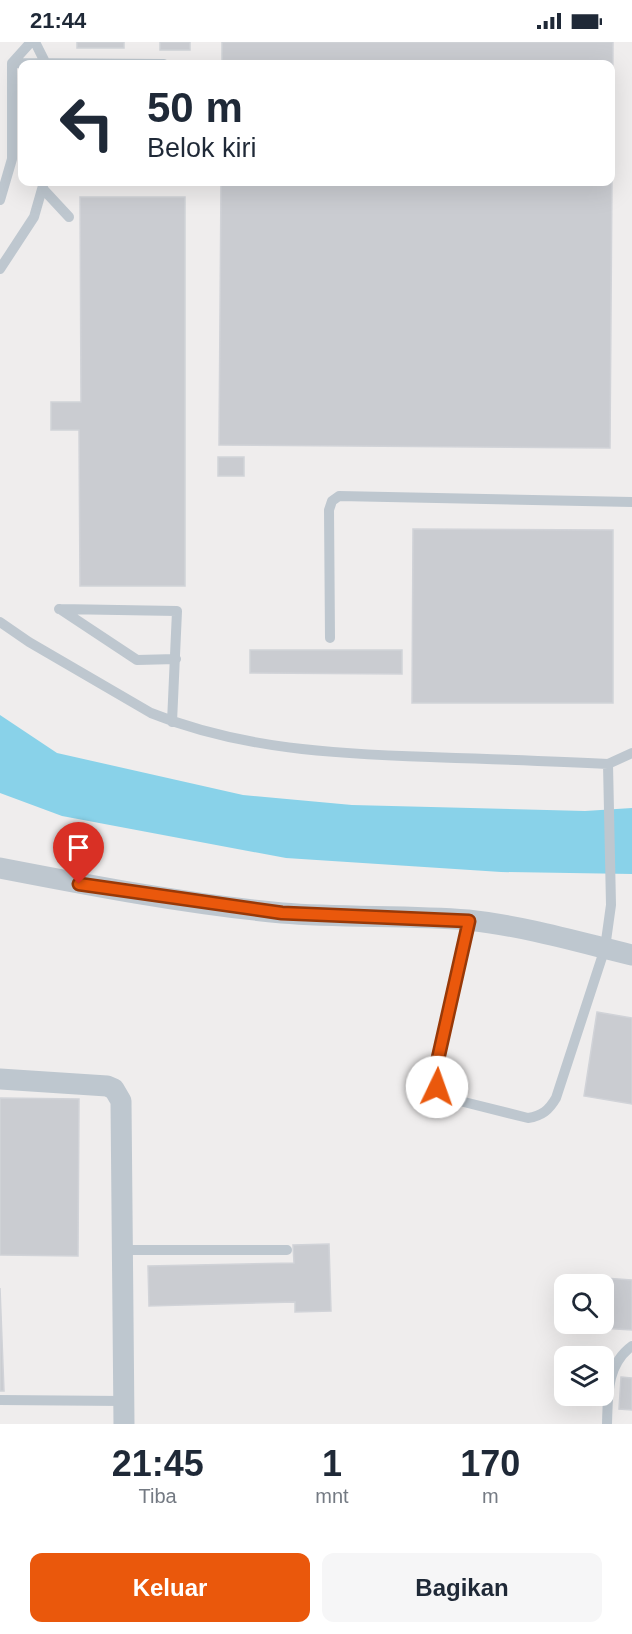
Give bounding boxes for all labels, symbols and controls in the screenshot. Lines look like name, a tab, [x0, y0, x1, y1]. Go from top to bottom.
text: 21:44	[30, 8, 86, 33]
icon: left	[48, 84, 126, 162]
text: 50 m	[147, 84, 243, 131]
text: Belok kiri	[147, 133, 257, 163]
pin	[53, 822, 104, 884]
icon: arrive	[62, 831, 95, 864]
position arrow	[405, 1055, 469, 1119]
map controls	[554, 1274, 614, 1406]
button: search	[554, 1274, 614, 1334]
button: layers	[554, 1346, 614, 1406]
text: 21:45	[112, 1443, 204, 1484]
text: 1	[322, 1443, 342, 1484]
text: 170	[460, 1443, 520, 1484]
text: Tiba	[139, 1485, 177, 1507]
text: mnt	[315, 1485, 349, 1507]
text: m	[482, 1485, 499, 1507]
button: Keluar	[30, 1553, 310, 1622]
button: Bagikan	[322, 1553, 602, 1622]

